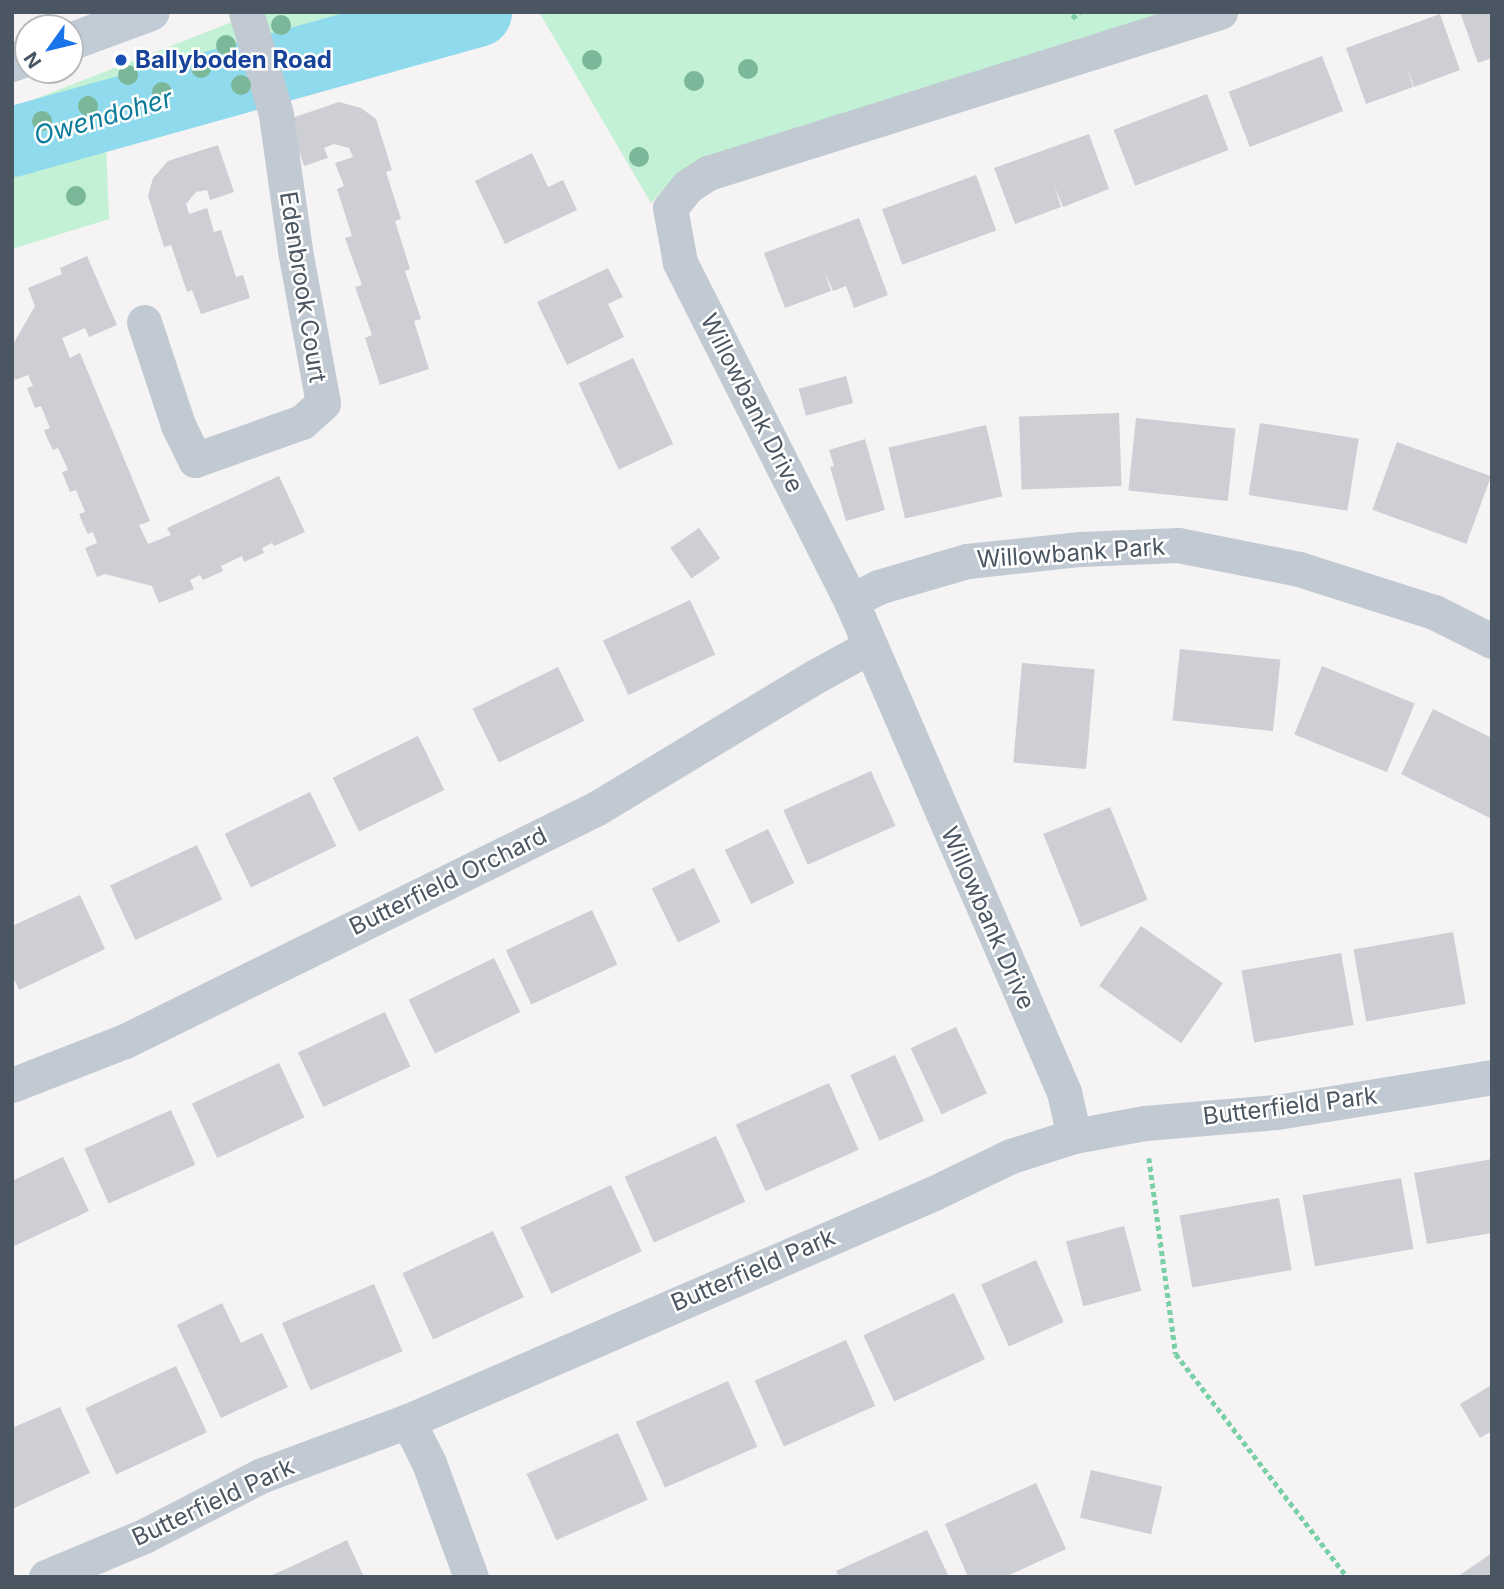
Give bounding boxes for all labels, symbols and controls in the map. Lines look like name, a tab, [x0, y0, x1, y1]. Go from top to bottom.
north arrow	[14, 14, 84, 84]
place label: Ballyboden Road	[135, 46, 332, 74]
text: N	[19, 47, 46, 72]
marker: Ballyboden Road	[113, 52, 129, 68]
water label: Owendoher	[30, 82, 176, 152]
street label: Edenbrook Court	[274, 190, 332, 384]
street label: Willowbank Drive	[695, 309, 809, 497]
street label: Willowbank Park	[976, 532, 1166, 574]
street label: Butterfield Orchard	[345, 821, 551, 941]
street label: Willowbank Drive	[935, 822, 1041, 1014]
street label: Butterfield Park	[1201, 1081, 1379, 1131]
street label: Butterfield Park	[667, 1222, 839, 1318]
street label: Butterfield Park	[127, 1452, 299, 1552]

